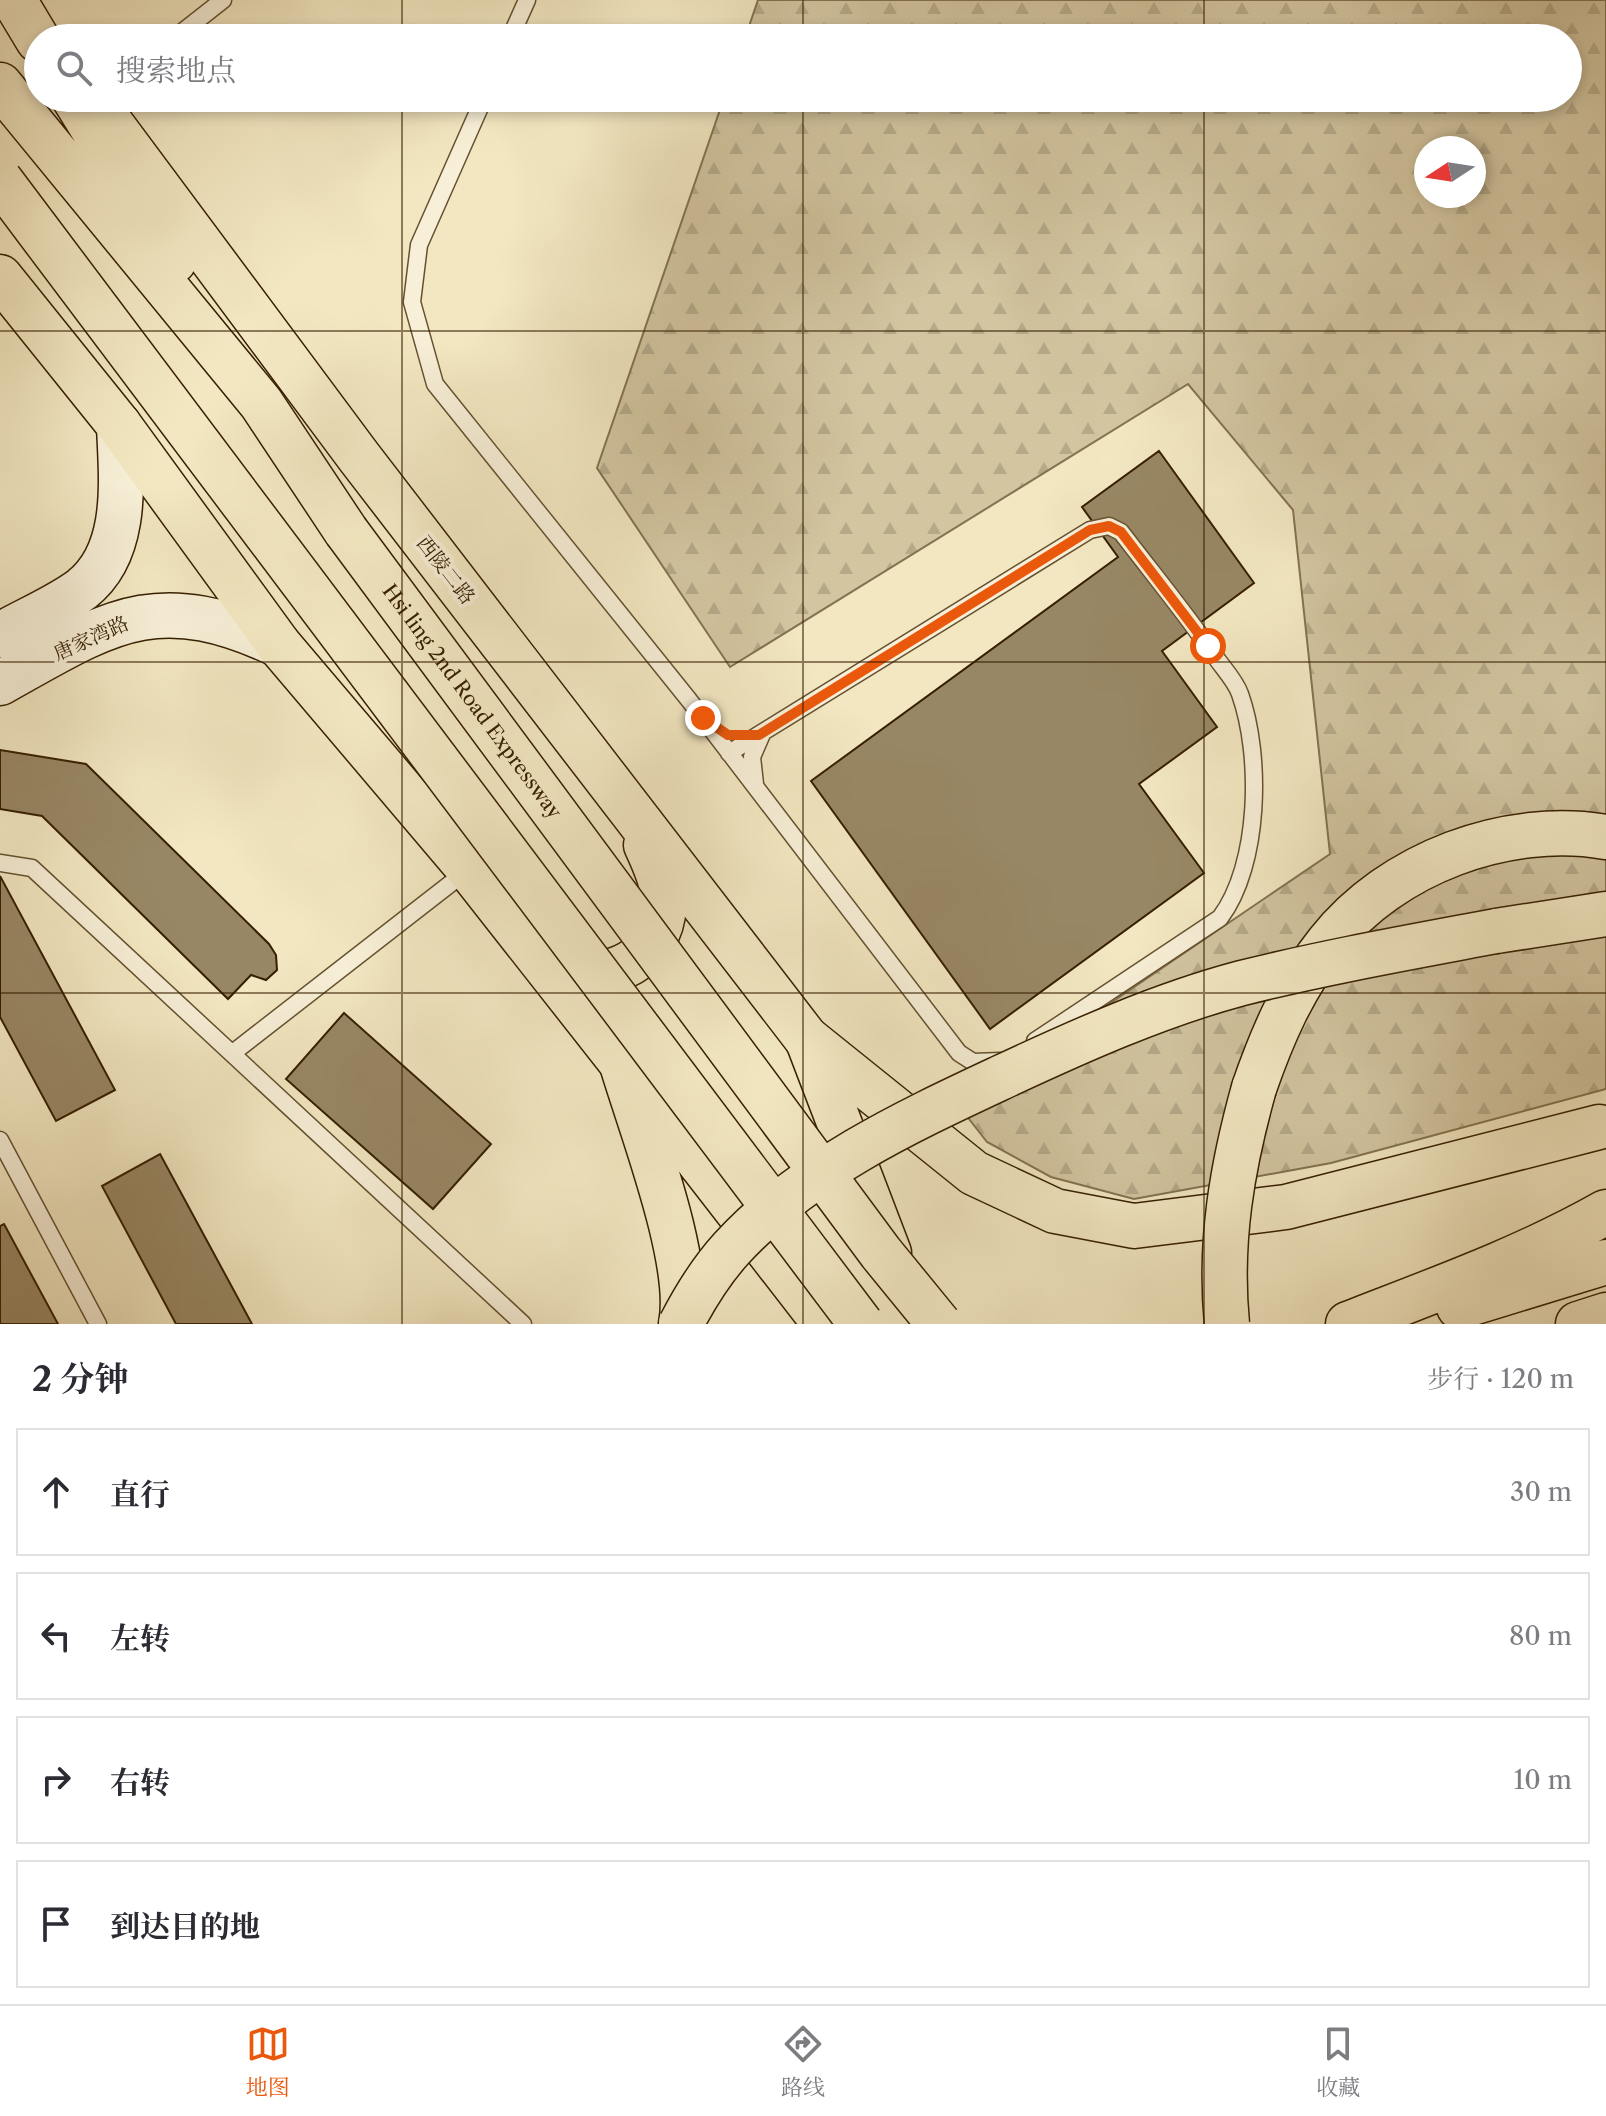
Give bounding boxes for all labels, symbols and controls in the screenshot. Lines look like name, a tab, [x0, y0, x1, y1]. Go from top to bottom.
search box	[24, 24, 1582, 112]
icon: search	[52, 46, 96, 90]
text: 搜索地点	[116, 52, 236, 89]
north arrow	[1414, 136, 1486, 208]
street label: 西陵二路	[412, 531, 480, 609]
street label: Hsi ling 2nd Road Expressway	[378, 579, 567, 824]
street label: 唐家湾路	[50, 611, 132, 665]
route start	[1190, 628, 1226, 664]
route end	[685, 700, 721, 736]
text: 2 分钟	[32, 1358, 129, 1400]
text: 步行 · 120 m	[1427, 1363, 1574, 1395]
icon: ahead	[34, 1470, 78, 1514]
text: 直行	[110, 1476, 170, 1513]
text: 30 m	[1510, 1476, 1572, 1508]
icon: left	[34, 1614, 78, 1658]
text: 左转	[110, 1620, 170, 1657]
text: 80 m	[1509, 1620, 1572, 1652]
icon: right	[34, 1758, 78, 1802]
text: 右转	[110, 1764, 170, 1801]
text: 10 m	[1513, 1764, 1572, 1796]
icon: arrive	[34, 1902, 78, 1946]
text: 到达目的地	[110, 1908, 260, 1945]
tab: 地图	[246, 2022, 290, 2101]
tab: 路线	[781, 2022, 825, 2101]
tab: 收藏	[1316, 2022, 1360, 2101]

